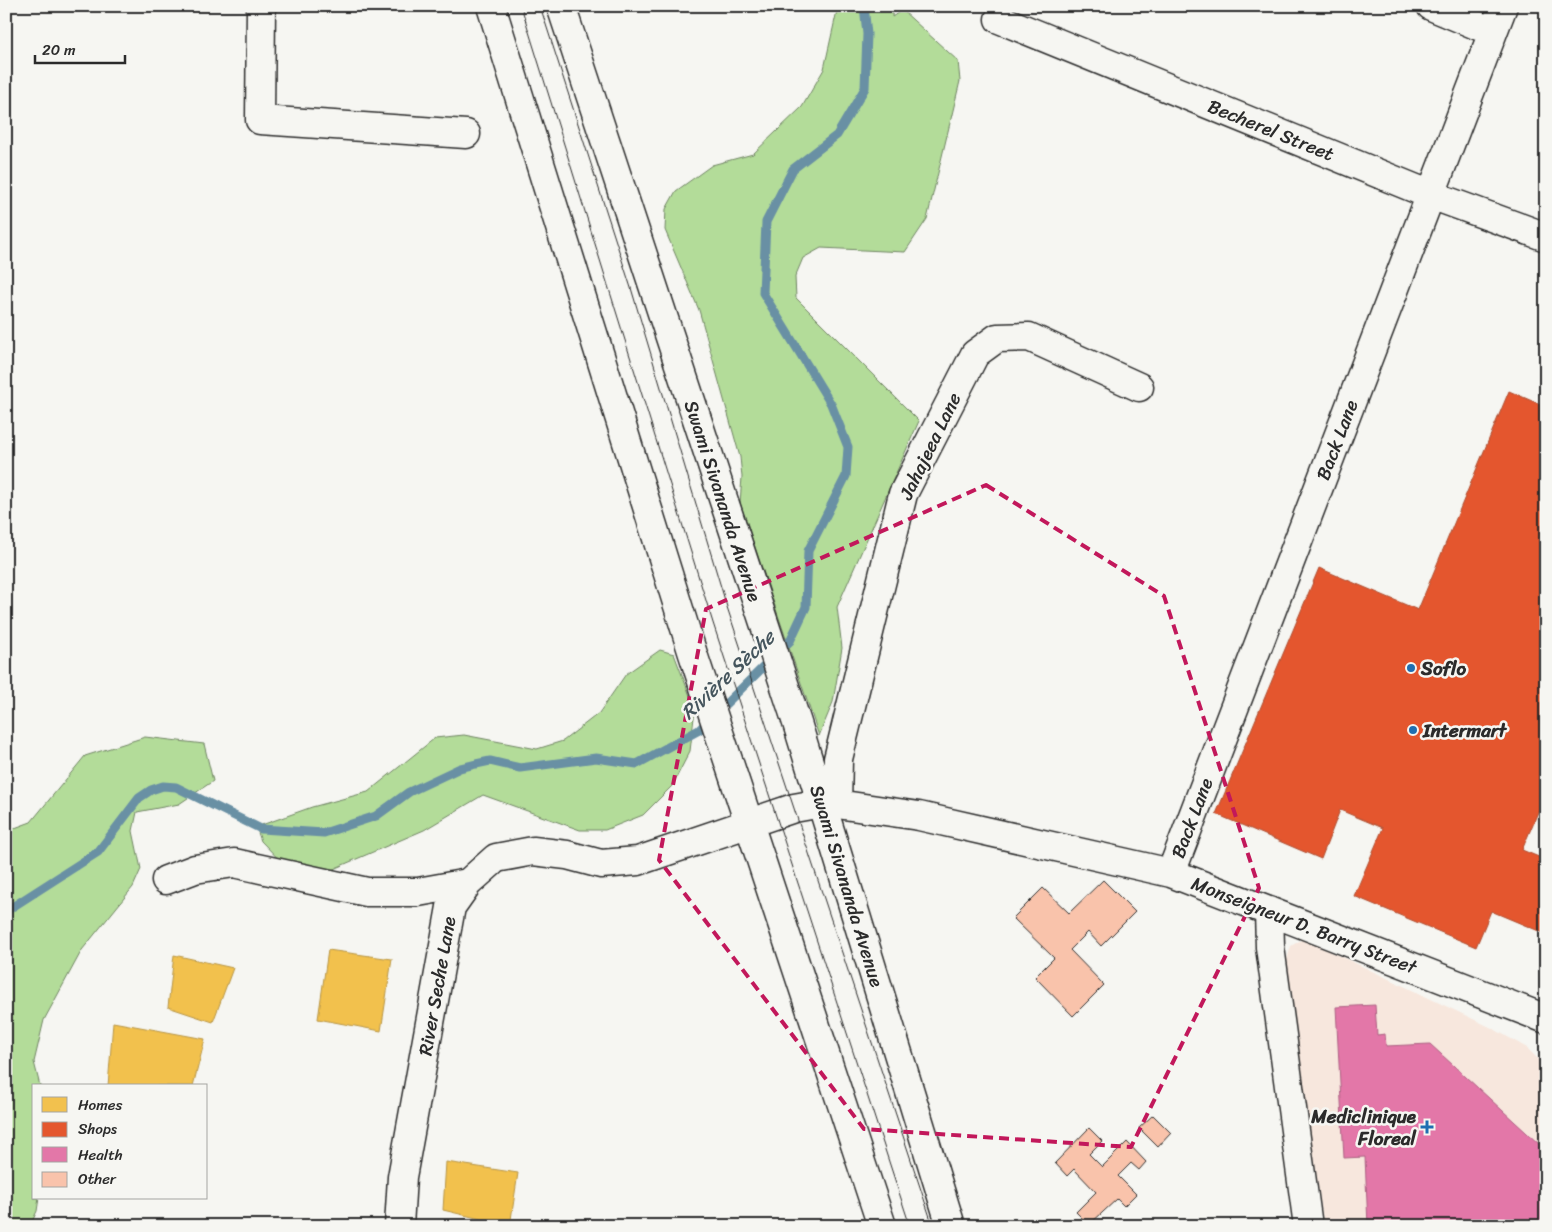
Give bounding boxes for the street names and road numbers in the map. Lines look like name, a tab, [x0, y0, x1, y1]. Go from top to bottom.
street label: Becherel Street	[1203, 90, 1339, 170]
street label: Jahajeea Lane	[889, 386, 970, 506]
street label: Back Lane	[1307, 395, 1367, 485]
street label: Swami Sivananda Avenue	[675, 396, 771, 606]
street label: Back Lane	[1162, 773, 1222, 863]
street label: Swami Sivananda Avenue	[801, 781, 893, 991]
street label: Monseigneur D. Barry Street	[1186, 867, 1423, 984]
street label: River Seche Lane	[409, 914, 465, 1058]

